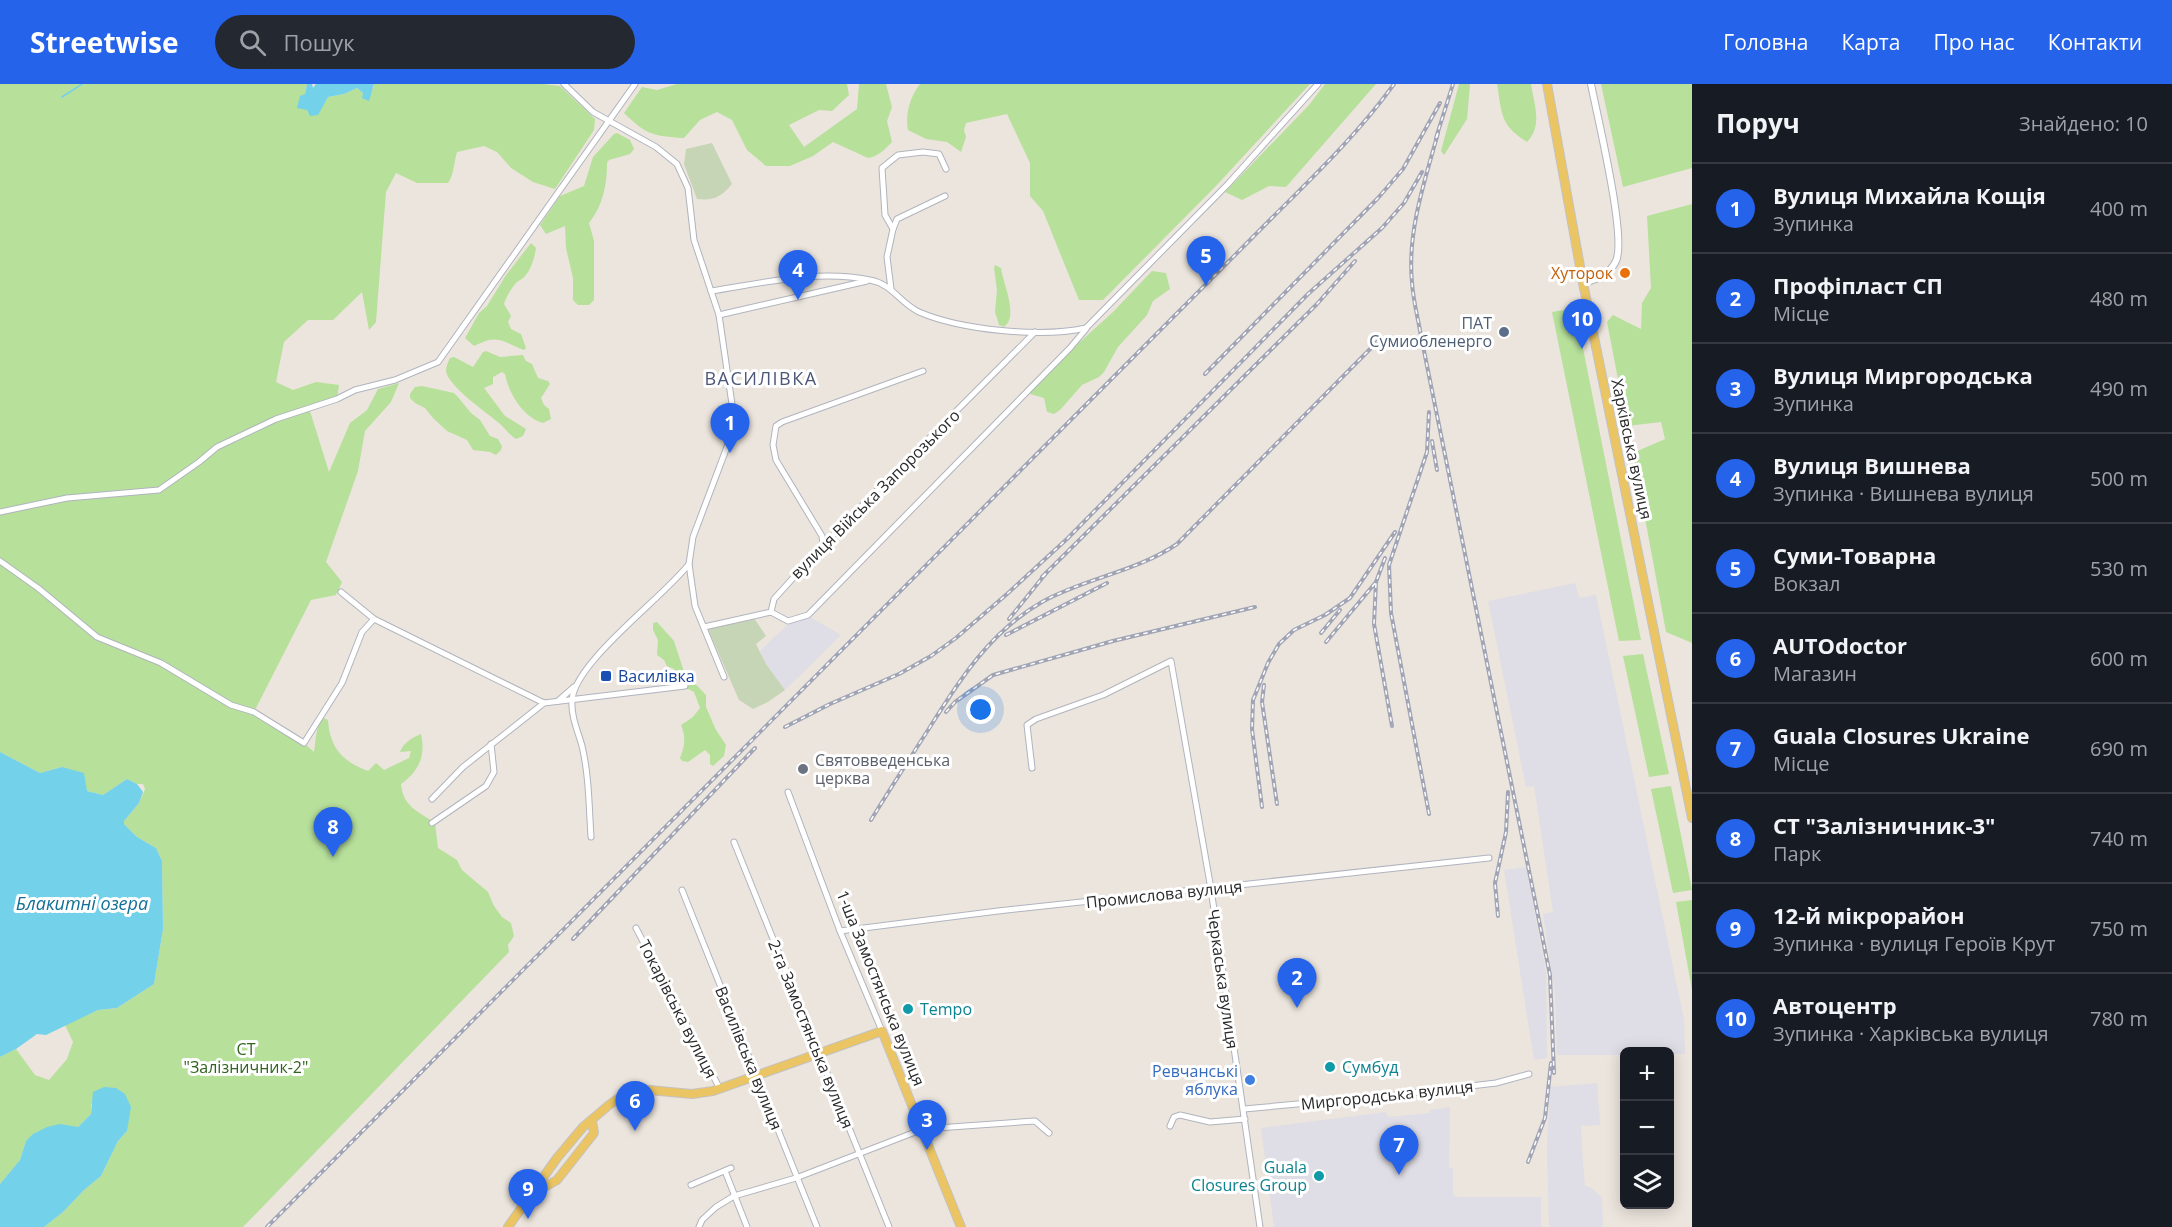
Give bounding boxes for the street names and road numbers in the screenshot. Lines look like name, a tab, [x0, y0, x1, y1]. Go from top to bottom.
street label: Харківська вулиця	[1606, 377, 1658, 521]
street label: вулиця Війська Запорозького	[785, 404, 965, 584]
street label: Промислова вулиця	[1085, 875, 1243, 913]
street label: 1-ша Замостянська вулиця	[832, 887, 930, 1089]
street label: Черкаська вулиця	[1202, 908, 1244, 1050]
street label: Токарівська вулиця	[634, 936, 722, 1082]
street label: 2-га Замостянська вулиця	[763, 936, 859, 1132]
street label: Василівська вулиця	[710, 983, 788, 1133]
street label: Миргородська вулиця	[1300, 1075, 1474, 1115]

